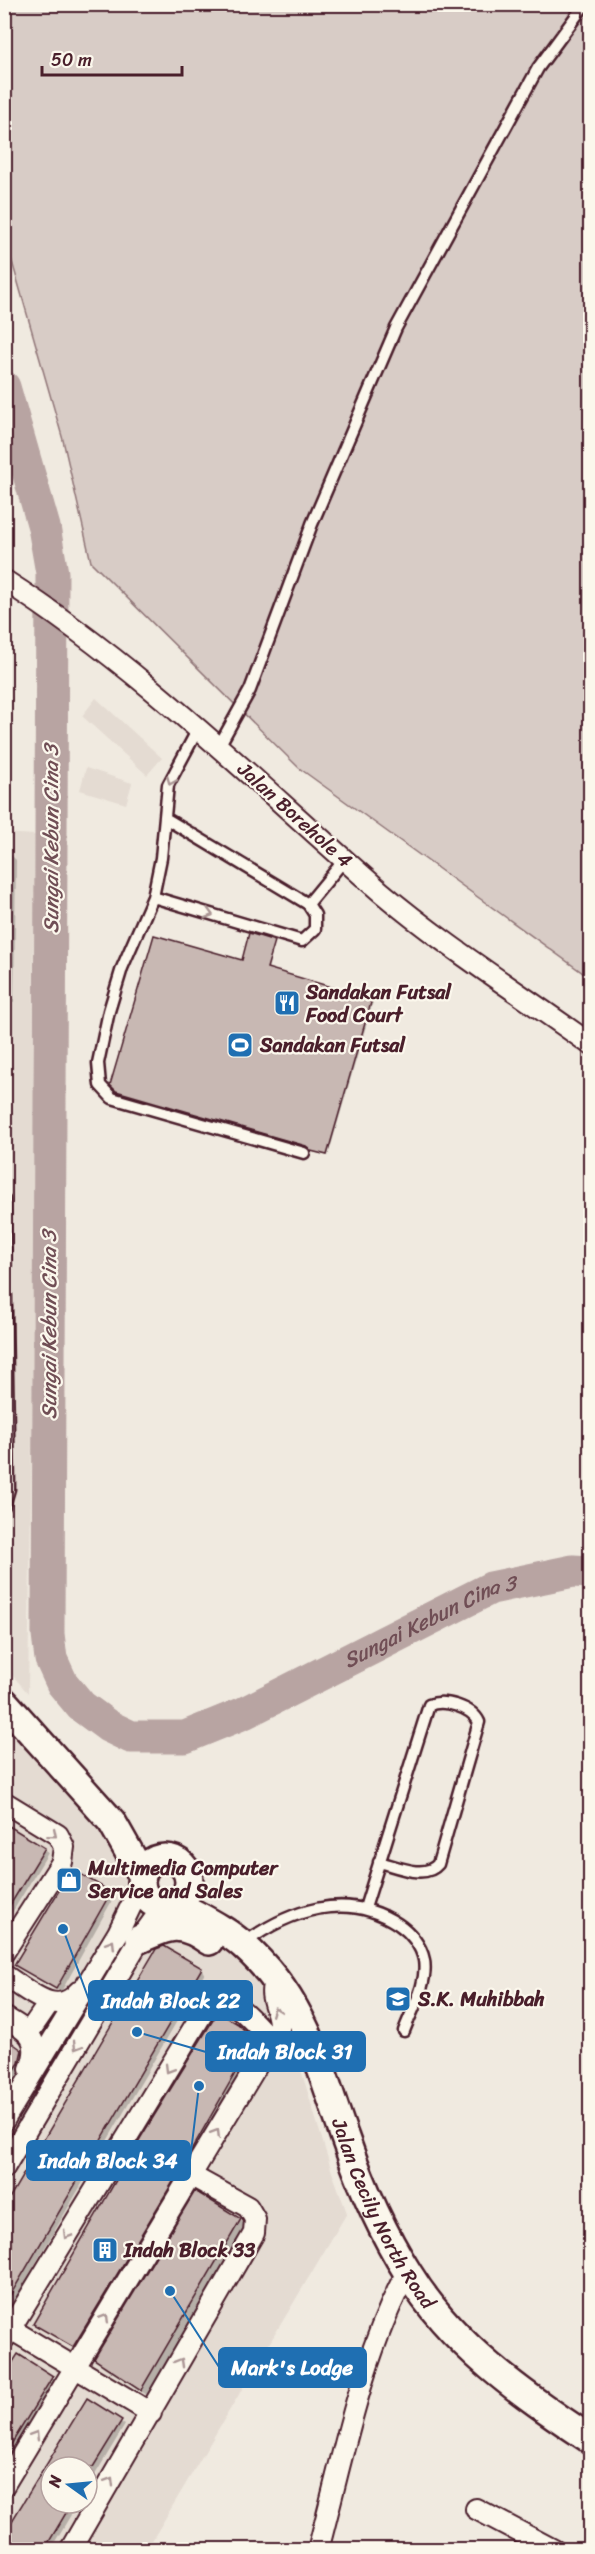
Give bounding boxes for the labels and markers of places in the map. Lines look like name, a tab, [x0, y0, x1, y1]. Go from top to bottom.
place label: Sandakan Futsal Food Court	[305, 975, 452, 1033]
restaurant icon: Sandakan Futsal Food Court	[272, 988, 302, 1018]
place label: Sandakan Futsal	[259, 1028, 406, 1063]
sports icon: Sandakan Futsal	[225, 1030, 255, 1060]
place label: Multimedia Computer Service and Sales	[87, 1851, 279, 1909]
shop icon: Multimedia Computer Service and Sales	[54, 1865, 84, 1895]
callout: Indah Block 22	[89, 1981, 252, 2020]
place label: S.K. Muhibbah	[417, 1982, 545, 2017]
school or university icon: S.K. Muhibbah	[383, 1984, 413, 2014]
callout: Indah Block 31	[206, 2032, 365, 2071]
callout: Indah Block 34	[27, 2141, 190, 2180]
place label: Indah Block 33	[123, 2233, 255, 2268]
building icon: Indah Block 33	[90, 2235, 120, 2265]
callout: Mark's Lodge	[219, 2348, 366, 2387]

